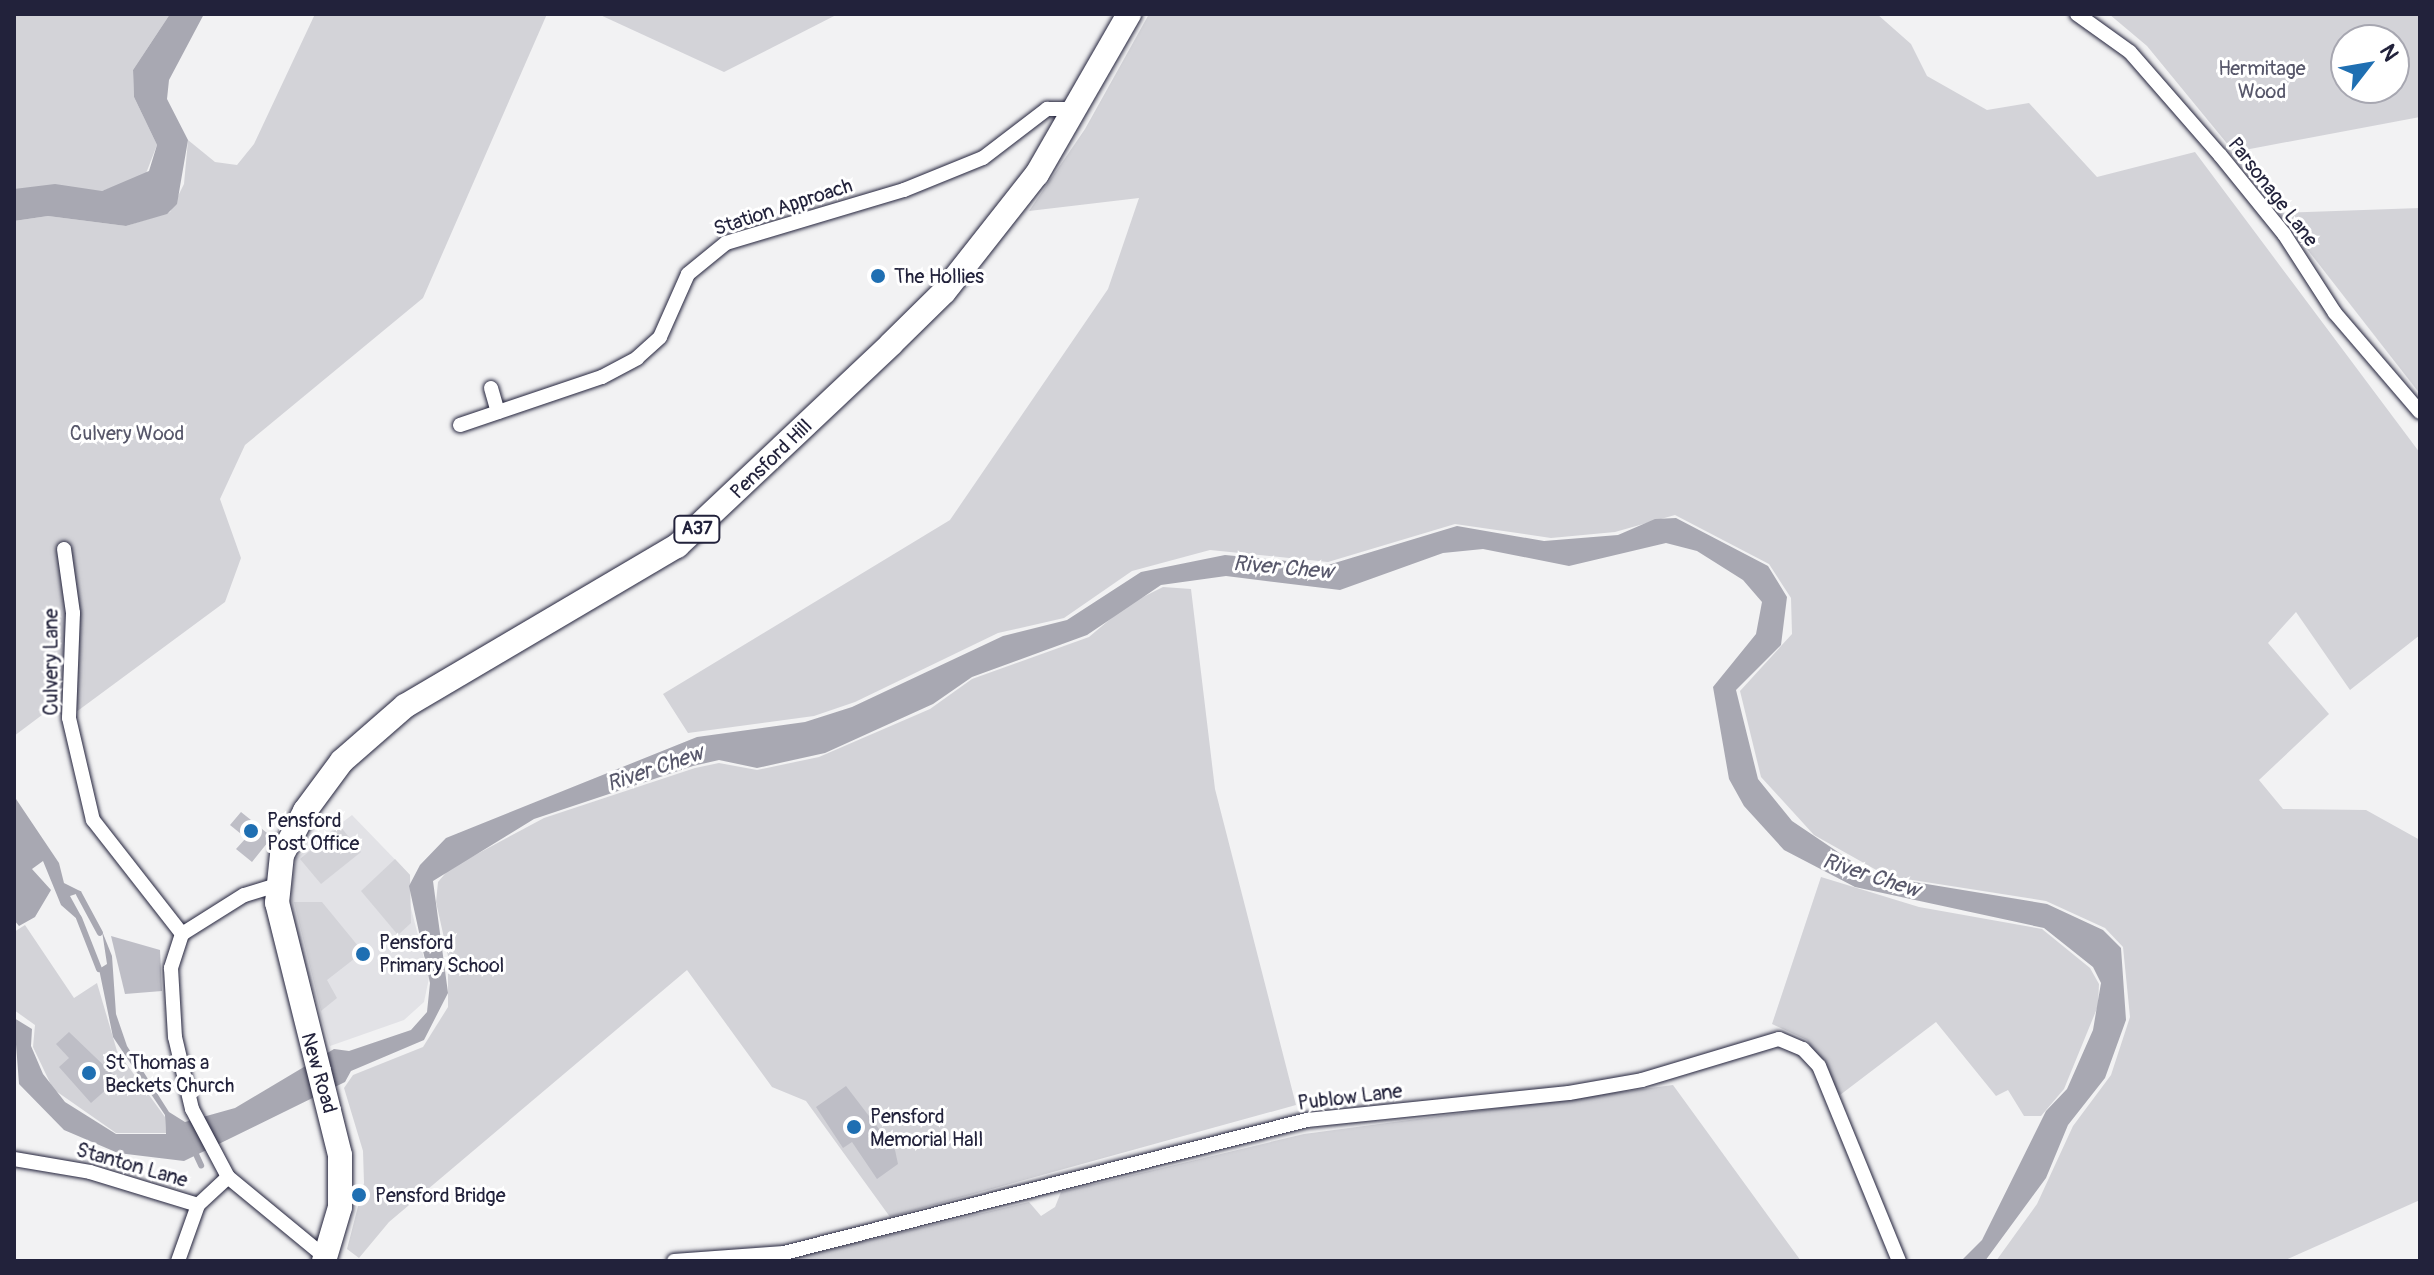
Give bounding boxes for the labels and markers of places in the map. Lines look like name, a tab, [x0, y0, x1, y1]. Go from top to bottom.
place label: The Hollies	[894, 264, 984, 288]
marker: The Hollies	[869, 267, 887, 285]
place label: Pensford Post Office	[267, 808, 359, 855]
marker: Pensford Post Office	[242, 822, 260, 840]
place label: Pensford Primary School	[379, 930, 504, 977]
marker: Pensford Primary School	[354, 945, 372, 963]
place label: St Thomas a Beckets Church	[105, 1050, 234, 1097]
marker: St Thomas a Beckets Church	[80, 1064, 98, 1082]
place label: Pensford Memorial Hall	[870, 1104, 983, 1151]
marker: Pensford Memorial Hall	[845, 1118, 863, 1136]
place label: Pensford Bridge	[375, 1183, 505, 1207]
marker: Pensford Bridge	[350, 1186, 368, 1204]

